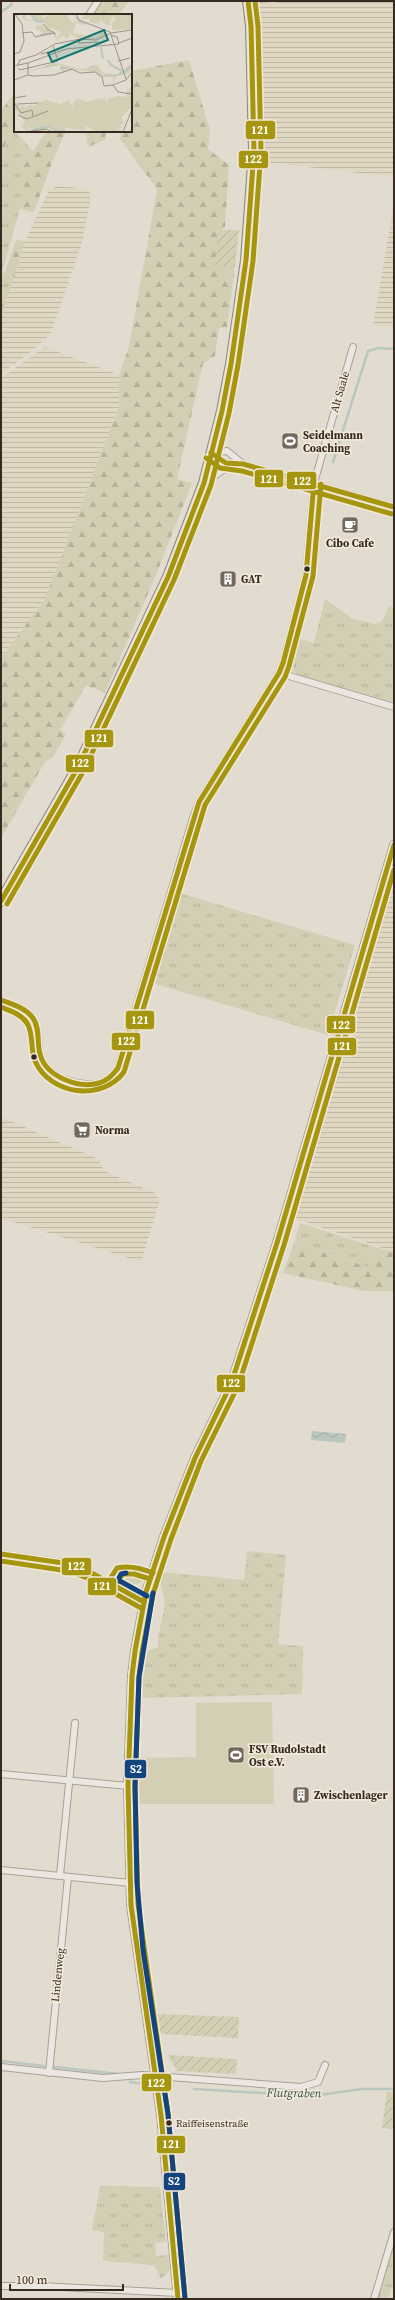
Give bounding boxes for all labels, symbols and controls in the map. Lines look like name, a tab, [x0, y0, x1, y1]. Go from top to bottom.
inset map	[14, 14, 132, 132]
line badge: 121	[245, 120, 276, 140]
text: 121	[251, 123, 269, 138]
line badge: 122	[238, 150, 269, 169]
text: 122	[244, 152, 262, 167]
street label: Alt Saale	[327, 369, 353, 414]
place label: Seidelmann Coaching	[303, 428, 363, 456]
sports icon: Seidelmann Coaching	[280, 431, 300, 451]
line badge: 121	[254, 469, 284, 488]
line badge: 122	[286, 471, 317, 490]
text: 121	[260, 472, 278, 487]
text: 122	[293, 474, 311, 489]
cafe icon: Cibo Cafe	[340, 515, 360, 535]
place label: Cibo Cafe	[326, 536, 374, 551]
unlabelled marker	[302, 564, 312, 574]
building icon: GAT	[218, 569, 238, 589]
place label: GAT	[241, 572, 262, 587]
line badge: 121	[84, 729, 114, 748]
text: 121	[90, 731, 108, 746]
line badge: 122	[65, 754, 95, 773]
text: 122	[71, 756, 89, 771]
line badge: 121	[125, 1010, 155, 1030]
text: 121	[131, 1013, 149, 1028]
line badge: 122	[326, 1015, 356, 1034]
text: 122	[332, 1018, 350, 1033]
line badge: 122	[111, 1032, 141, 1051]
text: 122	[117, 1034, 135, 1049]
line badge: 121	[327, 1037, 357, 1056]
text: 121	[333, 1039, 351, 1054]
unlabelled marker	[29, 1052, 39, 1062]
supermarket icon: Norma	[72, 1120, 92, 1140]
place label: Norma	[95, 1123, 130, 1138]
line badge: 122	[216, 1374, 246, 1393]
text: 122	[222, 1376, 240, 1391]
line badge: 122	[61, 1557, 92, 1576]
text: 122	[67, 1559, 85, 1574]
line badge: 121	[87, 1577, 117, 1596]
text: 121	[93, 1579, 111, 1594]
place label: FSV Rudolstadt Ost e.V.	[249, 1742, 327, 1770]
sports icon: FSV Rudolstadt Ost e.V.	[226, 1745, 246, 1765]
line badge: S2	[124, 1759, 147, 1779]
text: S2	[130, 1762, 142, 1777]
building icon: Zwischenlager	[291, 1785, 311, 1805]
place label: Zwischenlager	[314, 1788, 388, 1803]
street label: Lindenweg	[48, 1947, 68, 2003]
line badge: 122	[141, 2073, 172, 2092]
text: 122	[147, 2076, 165, 2091]
water label: Flutgraben	[265, 2085, 322, 2101]
place label: Raiffeisenstraße	[176, 2117, 248, 2130]
marker: Raiffeisenstraße	[164, 2118, 174, 2128]
line badge: 121	[156, 2135, 186, 2154]
text: 121	[162, 2137, 180, 2152]
line badge: S2	[163, 2172, 186, 2191]
text: S2	[168, 2174, 180, 2189]
scale bar	[10, 2266, 123, 2292]
text: 100 m	[16, 2272, 48, 2288]

